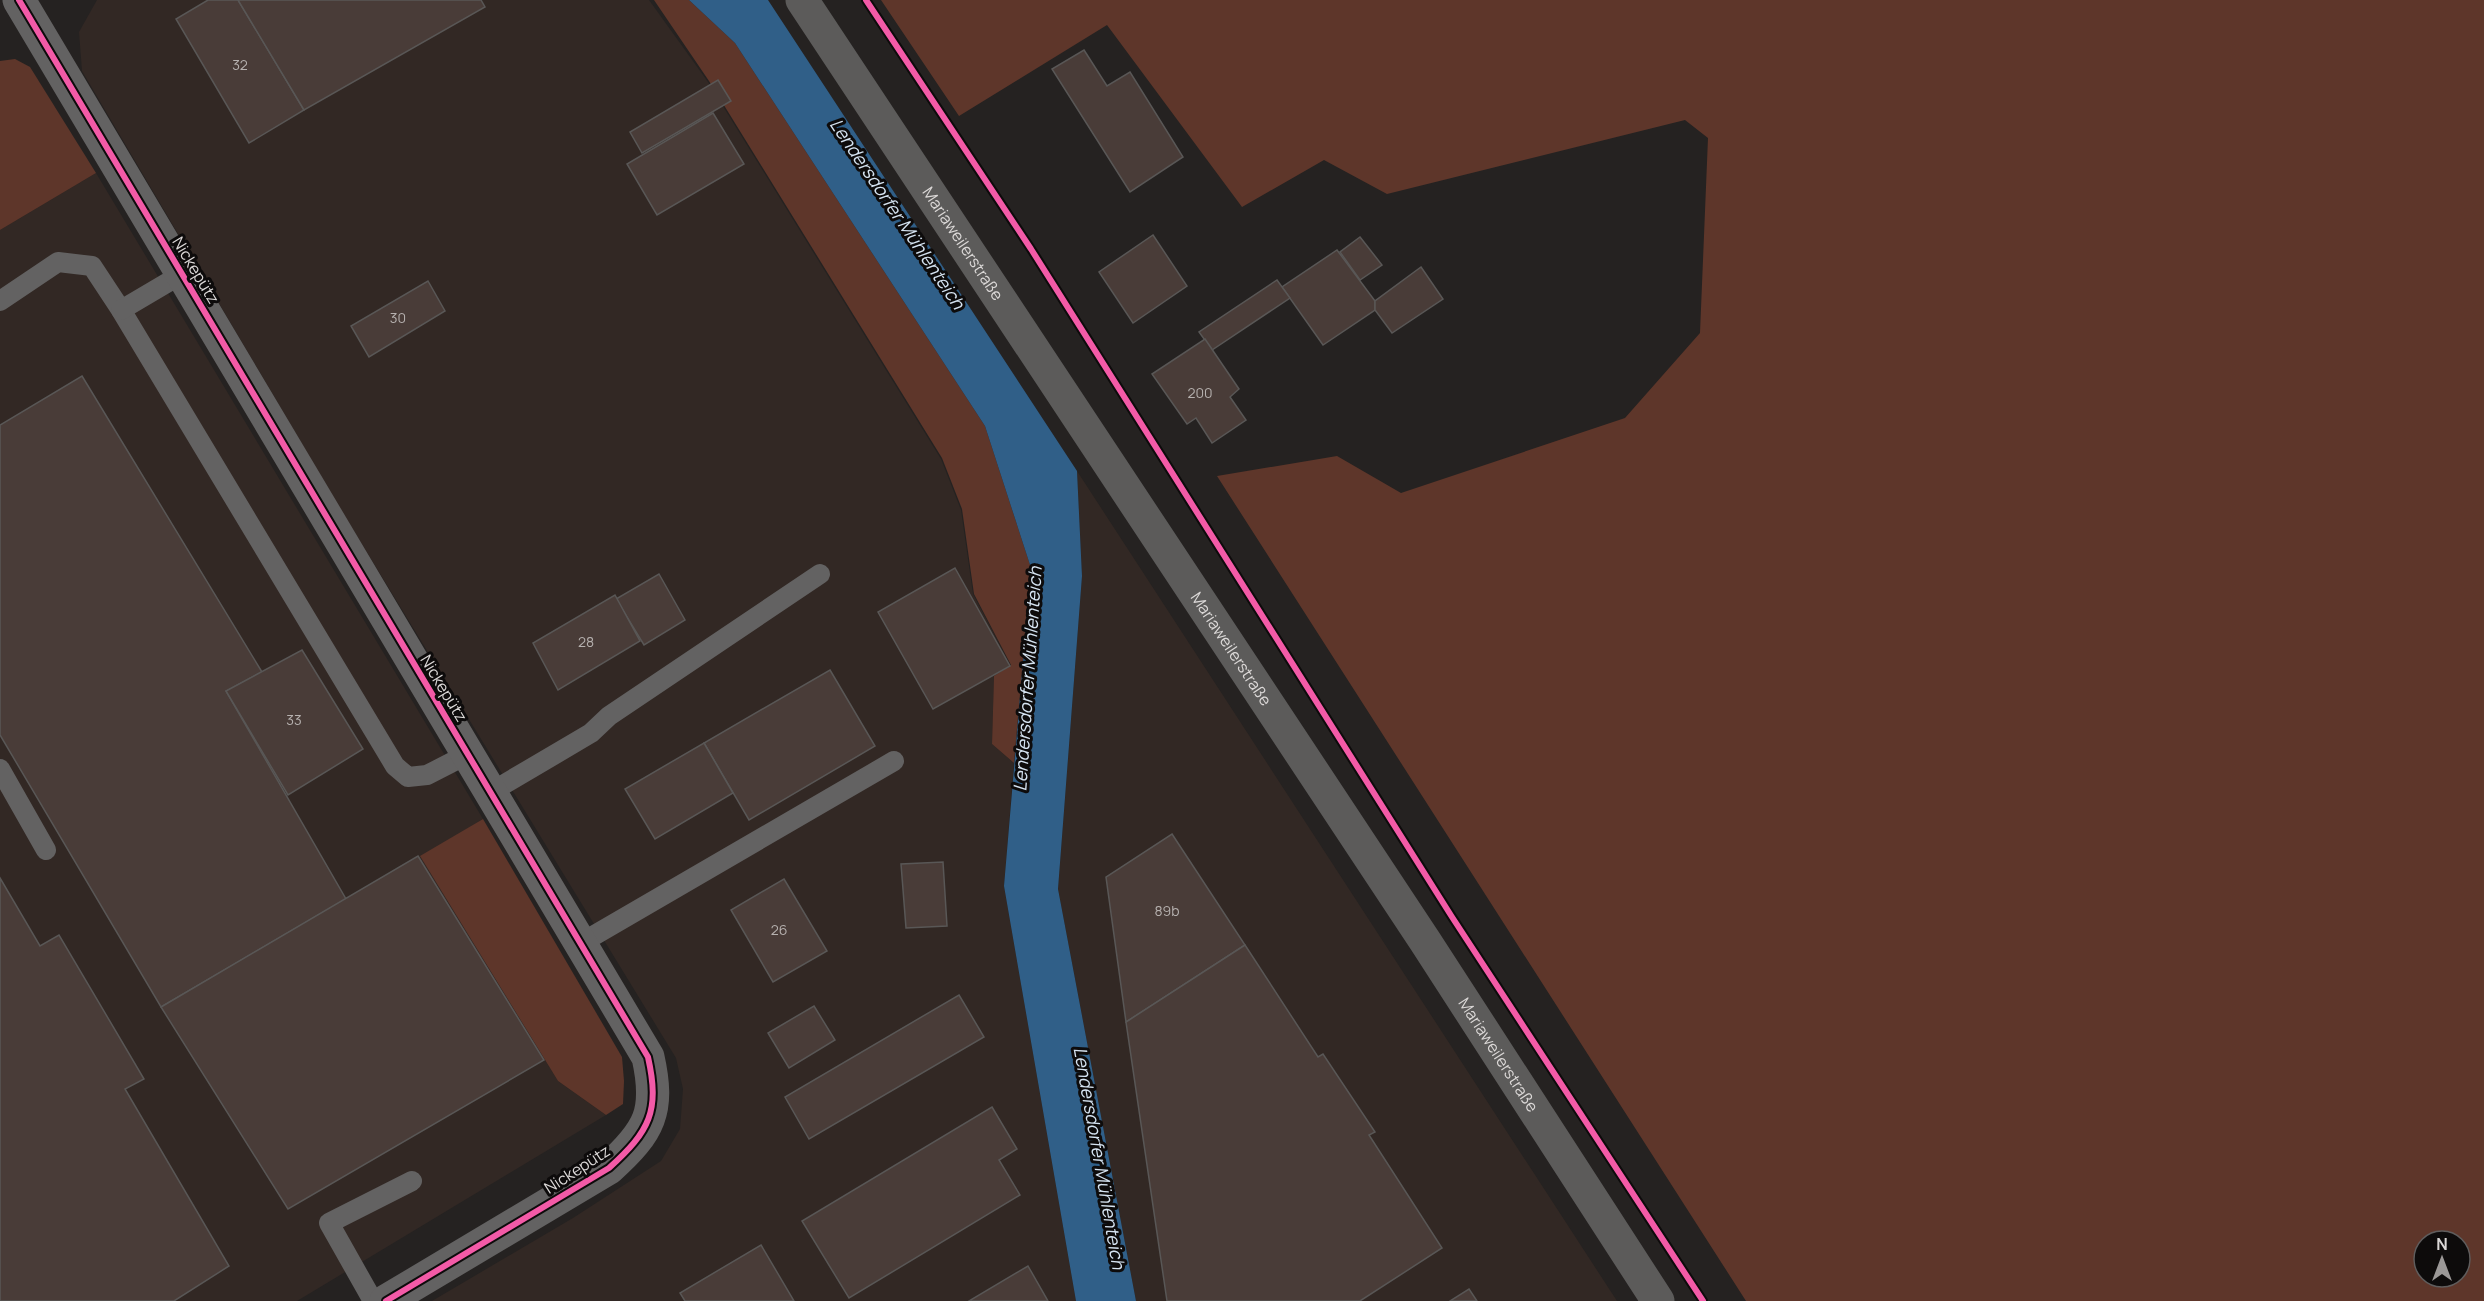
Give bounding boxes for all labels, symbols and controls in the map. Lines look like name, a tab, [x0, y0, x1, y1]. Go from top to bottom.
house number: 32	[232, 55, 248, 74]
water label: Lendersdorfer Mühlenteich	[825, 113, 971, 315]
street label: Mariaweilerstraße	[918, 182, 1009, 305]
street label: Nickepütz	[167, 232, 225, 308]
house number: 30	[390, 308, 406, 327]
house number: 200	[1187, 383, 1213, 402]
water label: Lendersdorfer Mühlenteich	[1007, 564, 1047, 792]
street label: Mariaweilerstraße	[1186, 588, 1277, 710]
house number: 28	[578, 632, 594, 651]
street label: Nickepütz	[415, 650, 473, 726]
house number: 33	[286, 710, 302, 729]
house number: 89b	[1154, 901, 1180, 920]
house number: 26	[771, 920, 787, 939]
street label: Mariaweilerstraße	[1453, 993, 1544, 1116]
water label: Lendersdorfer Mühlenteich	[1069, 1045, 1132, 1272]
street label: Nickepütz	[540, 1140, 614, 1198]
north arrow	[2412, 1229, 2472, 1289]
text: N	[2436, 1233, 2448, 1255]

